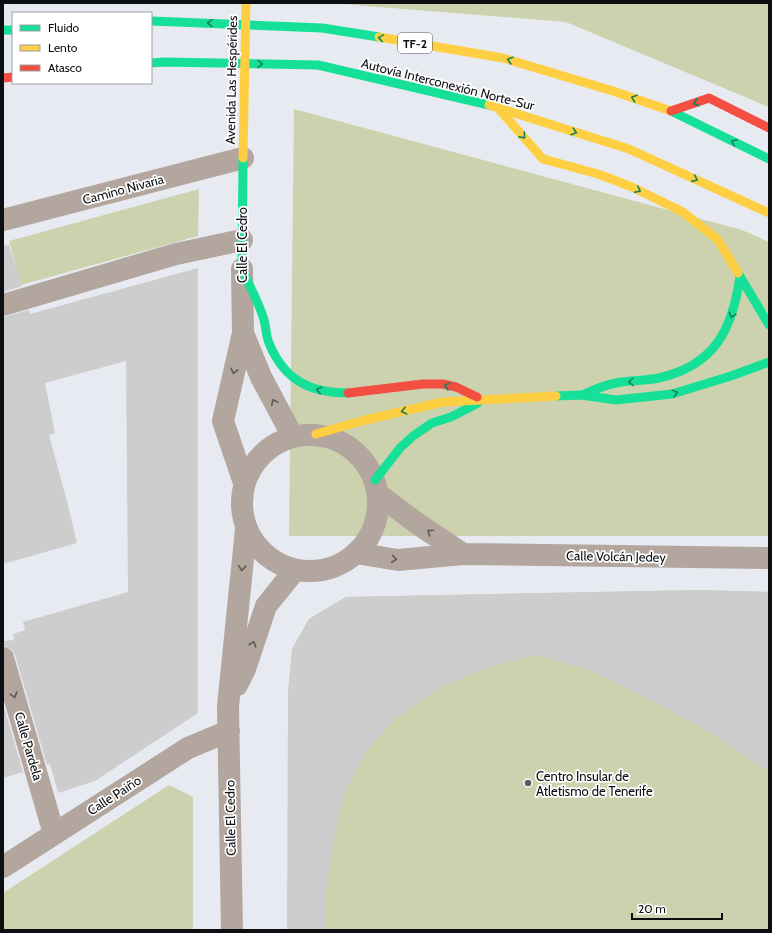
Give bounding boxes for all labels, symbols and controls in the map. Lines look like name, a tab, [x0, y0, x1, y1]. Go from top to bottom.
legend	[12, 12, 152, 84]
street label: Avenida Las Hespérides	[222, 15, 240, 145]
one-way arrow	[207, 19, 213, 28]
text: Fluido	[48, 20, 80, 35]
road number: TF-2	[398, 33, 432, 53]
one-way arrow	[378, 34, 385, 43]
text: Lento	[48, 40, 78, 55]
street label: Autovía Interconexión Norte-Sur	[360, 55, 537, 113]
one-way arrow	[506, 56, 513, 65]
text: Atasco	[48, 60, 82, 75]
one-way arrow	[257, 60, 263, 68]
one-way arrow	[630, 95, 637, 103]
one-way arrow	[692, 98, 699, 107]
one-way arrow	[570, 127, 577, 136]
one-way arrow	[518, 132, 525, 139]
one-way arrow	[731, 139, 738, 147]
street label: Camino Nivaria	[81, 170, 166, 207]
one-way arrow	[691, 174, 698, 182]
one-way arrow	[633, 185, 641, 193]
street label: Calle El Cedro	[234, 207, 250, 283]
one-way arrow	[728, 311, 737, 318]
one-way arrow	[231, 368, 239, 374]
one-way arrow	[628, 377, 635, 386]
one-way arrow	[444, 382, 451, 391]
one-way arrow	[316, 387, 322, 395]
one-way arrow	[672, 389, 679, 397]
one-way arrow	[271, 399, 279, 406]
one-way arrow	[401, 406, 407, 414]
one-way arrow	[428, 530, 435, 537]
street label: Calle Volcán Jedey	[566, 547, 666, 565]
one-way arrow	[391, 555, 397, 564]
one-way arrow	[238, 565, 247, 571]
one-way arrow	[248, 641, 257, 648]
one-way arrow	[9, 692, 18, 699]
street label: Calle Pardela	[12, 710, 47, 783]
place label: Centro Insular de Atletismo de Tenerife	[536, 768, 653, 799]
street label: Calle Paiño	[84, 772, 144, 818]
marker: Centro Insular de Atletismo de Tenerife	[523, 778, 533, 788]
street label: Calle El Cedro	[221, 780, 239, 856]
scale bar	[632, 895, 722, 921]
text: 20 m	[638, 901, 666, 916]

